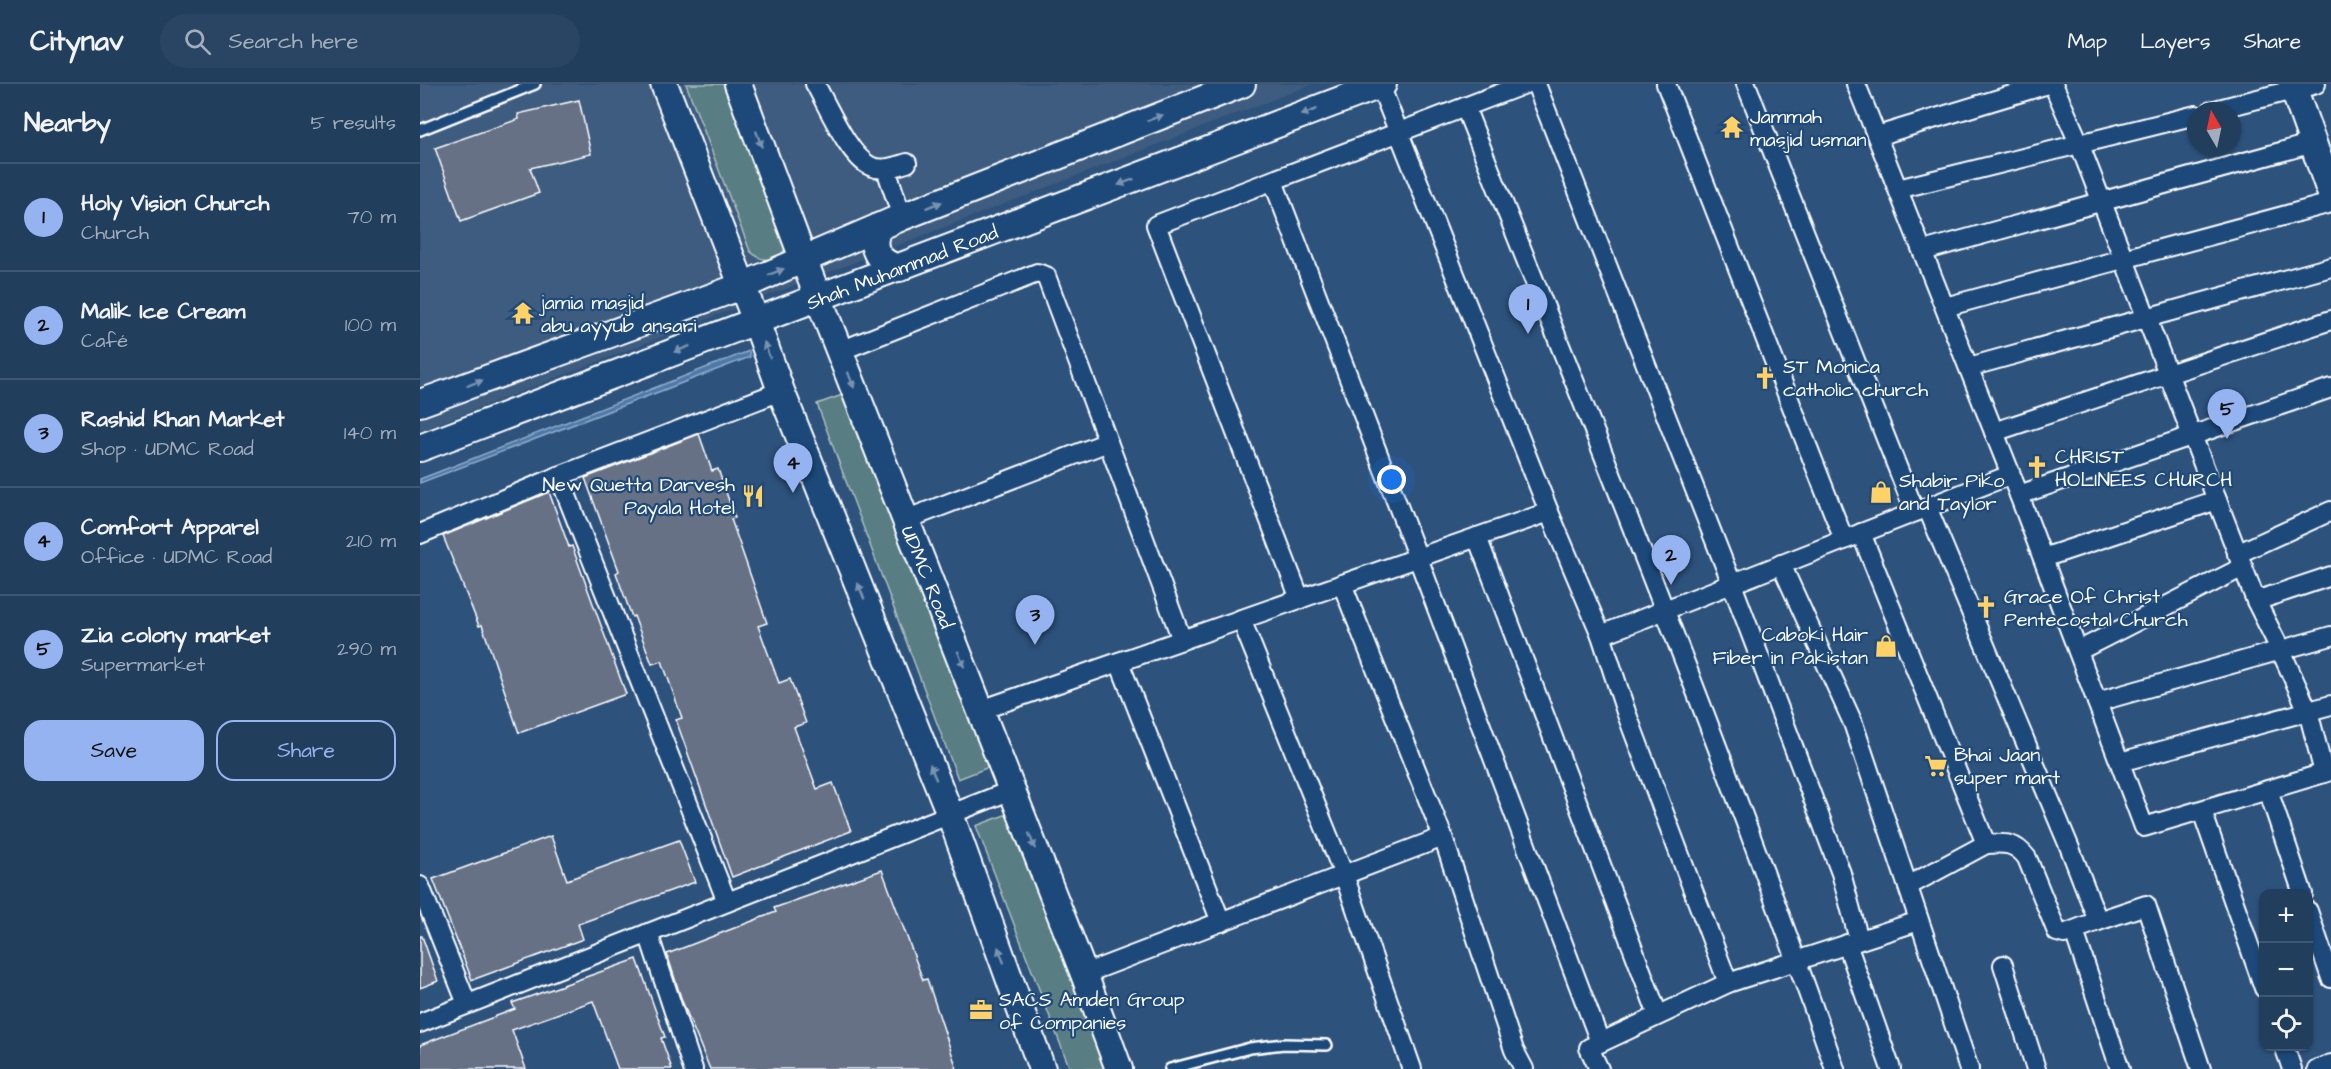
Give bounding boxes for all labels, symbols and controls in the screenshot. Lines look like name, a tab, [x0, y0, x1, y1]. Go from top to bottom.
search box	[160, 14, 580, 68]
text: Citynav	[30, 22, 124, 61]
icon: search	[181, 25, 214, 58]
text: Search here	[229, 26, 358, 57]
text: Map	[2067, 27, 2107, 56]
text: Layers	[2140, 27, 2210, 56]
text: Share	[2243, 27, 2301, 56]
north arrow	[2187, 102, 2241, 156]
place label: Jammah masjid usman	[1750, 103, 1867, 154]
text: Nearby	[24, 105, 111, 141]
one-way arrow	[1300, 108, 1318, 118]
text: 5 results	[311, 109, 396, 137]
one-way arrow	[1146, 113, 1164, 122]
temple icon: Jammah masjid usman	[1719, 114, 1745, 140]
one-way arrow	[754, 130, 764, 148]
one-way arrow	[1117, 177, 1135, 187]
text: Holy Vision Church	[81, 188, 269, 219]
one-way arrow	[926, 199, 944, 209]
text: 1	[42, 203, 45, 231]
text: 70 m	[348, 203, 396, 231]
street label: Shah Muhammad Road	[803, 218, 1002, 317]
text: Church	[81, 219, 149, 247]
one-way arrow	[768, 267, 786, 277]
pin: 1	[1508, 284, 1548, 334]
place label: jamia masjid abu ayyub ansari	[538, 289, 697, 341]
text: Malik Ice Cream	[81, 296, 245, 327]
temple icon: jamia masjid abu ayyub ansari	[510, 300, 536, 326]
text: 2	[38, 311, 49, 339]
text: 100 m	[345, 311, 396, 339]
text: Café	[81, 327, 128, 355]
one-way arrow	[761, 341, 771, 359]
one-way arrow	[673, 344, 691, 354]
place label: ST Monica catholic church	[1783, 353, 1928, 404]
church icon: ST Monica catholic church	[1752, 365, 1778, 391]
one-way arrow	[847, 371, 856, 389]
one-way arrow	[466, 377, 484, 387]
pin: 5	[2208, 390, 2246, 439]
text: Rashid Khan Market	[81, 404, 284, 435]
text: 3	[38, 419, 49, 447]
text: 140 m	[344, 419, 396, 447]
text: Shop · UDMC Road	[81, 435, 254, 463]
place label: CHRIST HOLINEES CHURCH	[2055, 443, 2232, 494]
pin: 4	[774, 444, 812, 493]
church icon: CHRIST HOLINEES CHURCH	[2024, 454, 2050, 480]
your location	[1377, 465, 1406, 494]
place label: Shabir Piko and Taylor	[1899, 467, 2005, 519]
place label: New Quetta Darvesh Payala Hotel	[543, 471, 735, 523]
shop icon: Shabir Piko and Taylor	[1868, 479, 1894, 505]
restaurant icon: New Quetta Darvesh Payala Hotel	[740, 483, 766, 509]
text: Comfort Apparel	[81, 512, 259, 543]
street label: UDMC Road	[894, 522, 960, 633]
text: 4	[37, 527, 50, 555]
text: 210 m	[346, 527, 396, 555]
pin: 2	[1652, 536, 1690, 585]
text: Office · UDMC Road	[81, 543, 272, 571]
one-way arrow	[856, 581, 866, 599]
place label: Grace Of Christ Pentecostal Church	[2004, 583, 2188, 634]
church icon: Grace Of Christ Pentecostal Church	[1973, 594, 1999, 620]
pin: 3	[1016, 596, 1054, 645]
text: Zia colony market	[81, 620, 270, 651]
place label: Caboki Hair Fiber in Pakistan	[1712, 621, 1868, 672]
shop icon: Caboki Hair Fiber in Pakistan	[1873, 633, 1899, 659]
text: 5	[36, 635, 51, 663]
text: 290 m	[337, 635, 396, 663]
one-way arrow	[956, 650, 966, 668]
text: Supermarket	[81, 651, 205, 679]
button: Save	[24, 720, 204, 781]
button: Share	[216, 720, 396, 781]
place label: Bhai Jaan super mart	[1954, 741, 2060, 792]
supermarket icon: Bhai Jaan super mart	[1923, 753, 1949, 779]
one-way arrow	[928, 763, 937, 781]
one-way arrow	[1027, 832, 1037, 850]
map controls	[2259, 889, 2313, 1051]
button: +	[2259, 889, 2313, 943]
button: −	[2259, 943, 2313, 997]
one-way arrow	[995, 946, 1005, 964]
place label: SACS Amden Group of Companies	[999, 986, 1185, 1037]
office icon: SACS Amden Group of Companies	[968, 997, 994, 1023]
button: locate	[2259, 997, 2313, 1051]

